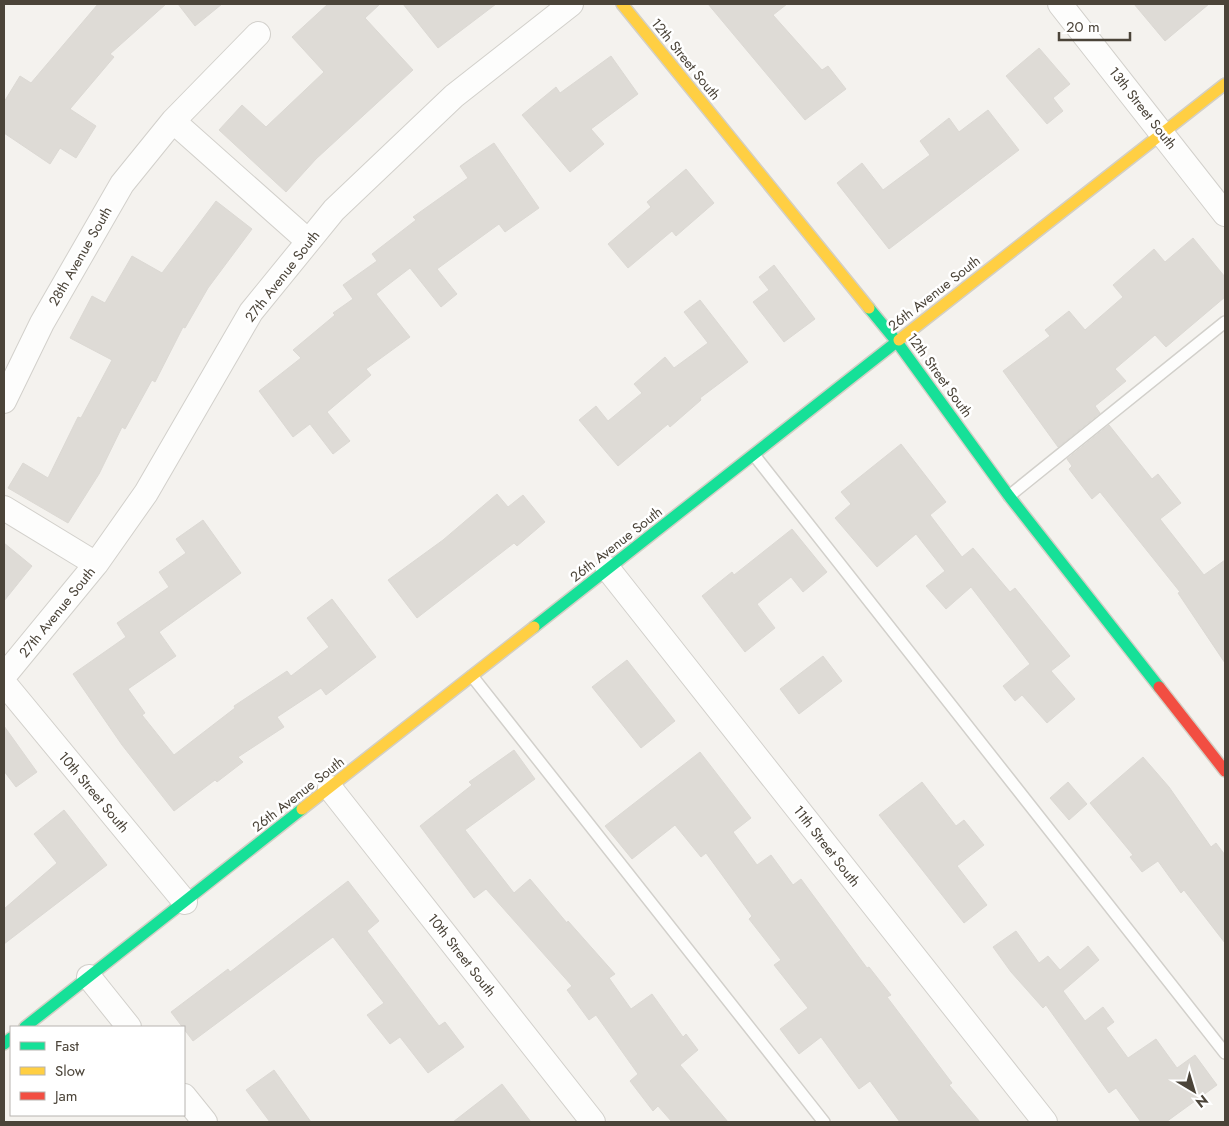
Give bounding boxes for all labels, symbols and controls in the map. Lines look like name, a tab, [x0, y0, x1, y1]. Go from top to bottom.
scale bar	[1059, 10, 1130, 42]
street label: 12th Street South	[647, 14, 725, 104]
text: 20 m	[1066, 16, 1100, 38]
street label: 13th Street South	[1104, 63, 1182, 153]
street label: 28th Avenue South	[43, 203, 117, 309]
street label: 27th Avenue South	[240, 226, 324, 326]
street label: 26th Avenue South	[884, 251, 984, 335]
street label: 12th Street South	[902, 329, 978, 421]
street label: 26th Avenue South	[566, 502, 666, 586]
street label: 27th Avenue South	[14, 562, 100, 662]
street label: 10th Street South	[54, 747, 134, 837]
street label: 26th Avenue South	[248, 752, 348, 836]
street label: 11th Street South	[789, 801, 865, 891]
street label: 10th Street South	[423, 909, 501, 1001]
legend	[10, 1026, 185, 1116]
text: Fast	[55, 1035, 79, 1057]
text: Slow	[55, 1060, 86, 1082]
north arrow	[1169, 1066, 1219, 1116]
text: Jam	[53, 1085, 78, 1107]
text: N	[1191, 1090, 1213, 1113]

